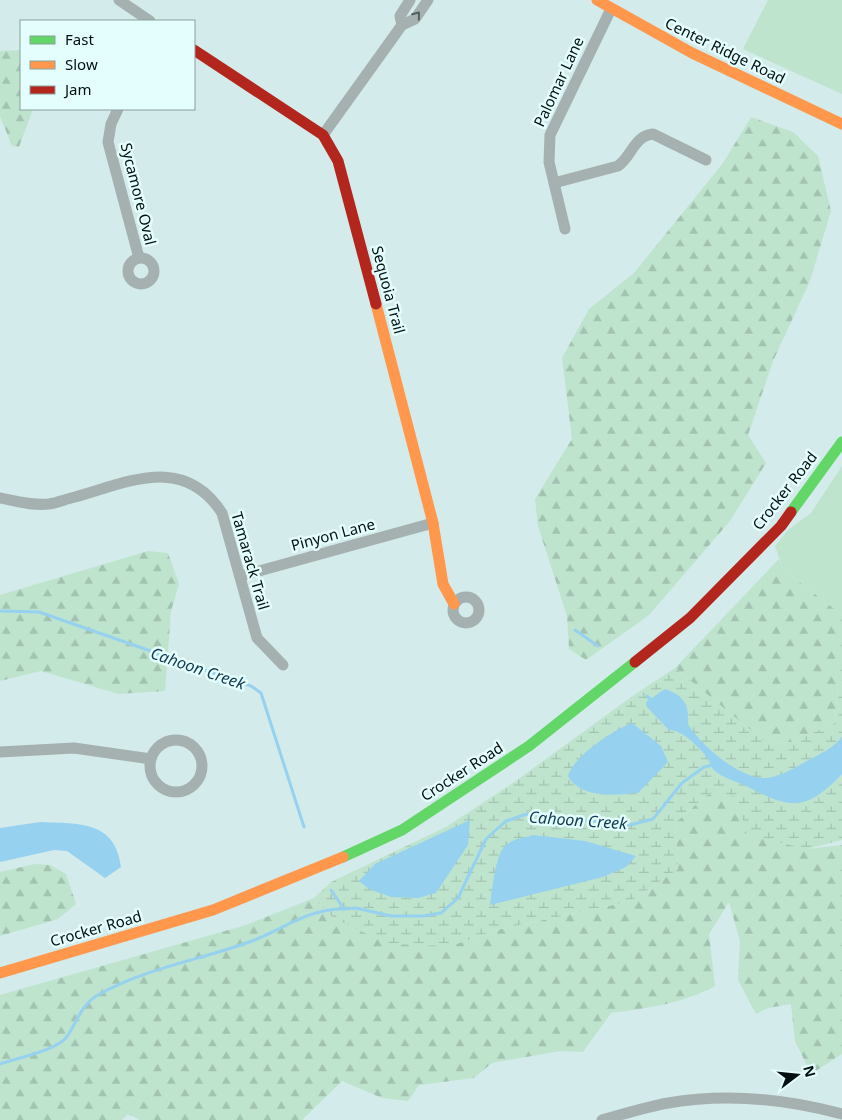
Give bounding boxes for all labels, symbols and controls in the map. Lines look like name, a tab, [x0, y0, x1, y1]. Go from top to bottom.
one-way arrow	[411, 12, 419, 21]
street label: Center Ridge Road	[662, 12, 789, 88]
legend	[20, 20, 195, 110]
text: Fast	[65, 29, 94, 49]
street label: Palomar Lane	[529, 33, 588, 130]
text: Slow	[65, 54, 98, 74]
text: Jam	[63, 79, 92, 99]
street label: Sycamore Oval	[117, 141, 161, 247]
street label: Sequoia Trail	[368, 244, 410, 336]
street label: Crocker Road	[747, 447, 821, 534]
street label: Tamarack Trail	[227, 509, 275, 612]
street label: Pinyon Lane	[289, 513, 377, 555]
water label: Cahoon Creek	[148, 642, 249, 695]
street label: Crocker Road	[416, 737, 506, 805]
water label: Cahoon Creek	[528, 806, 629, 834]
street label: Crocker Road	[48, 905, 144, 951]
north arrow	[772, 1050, 822, 1100]
text: N	[799, 1063, 821, 1079]

